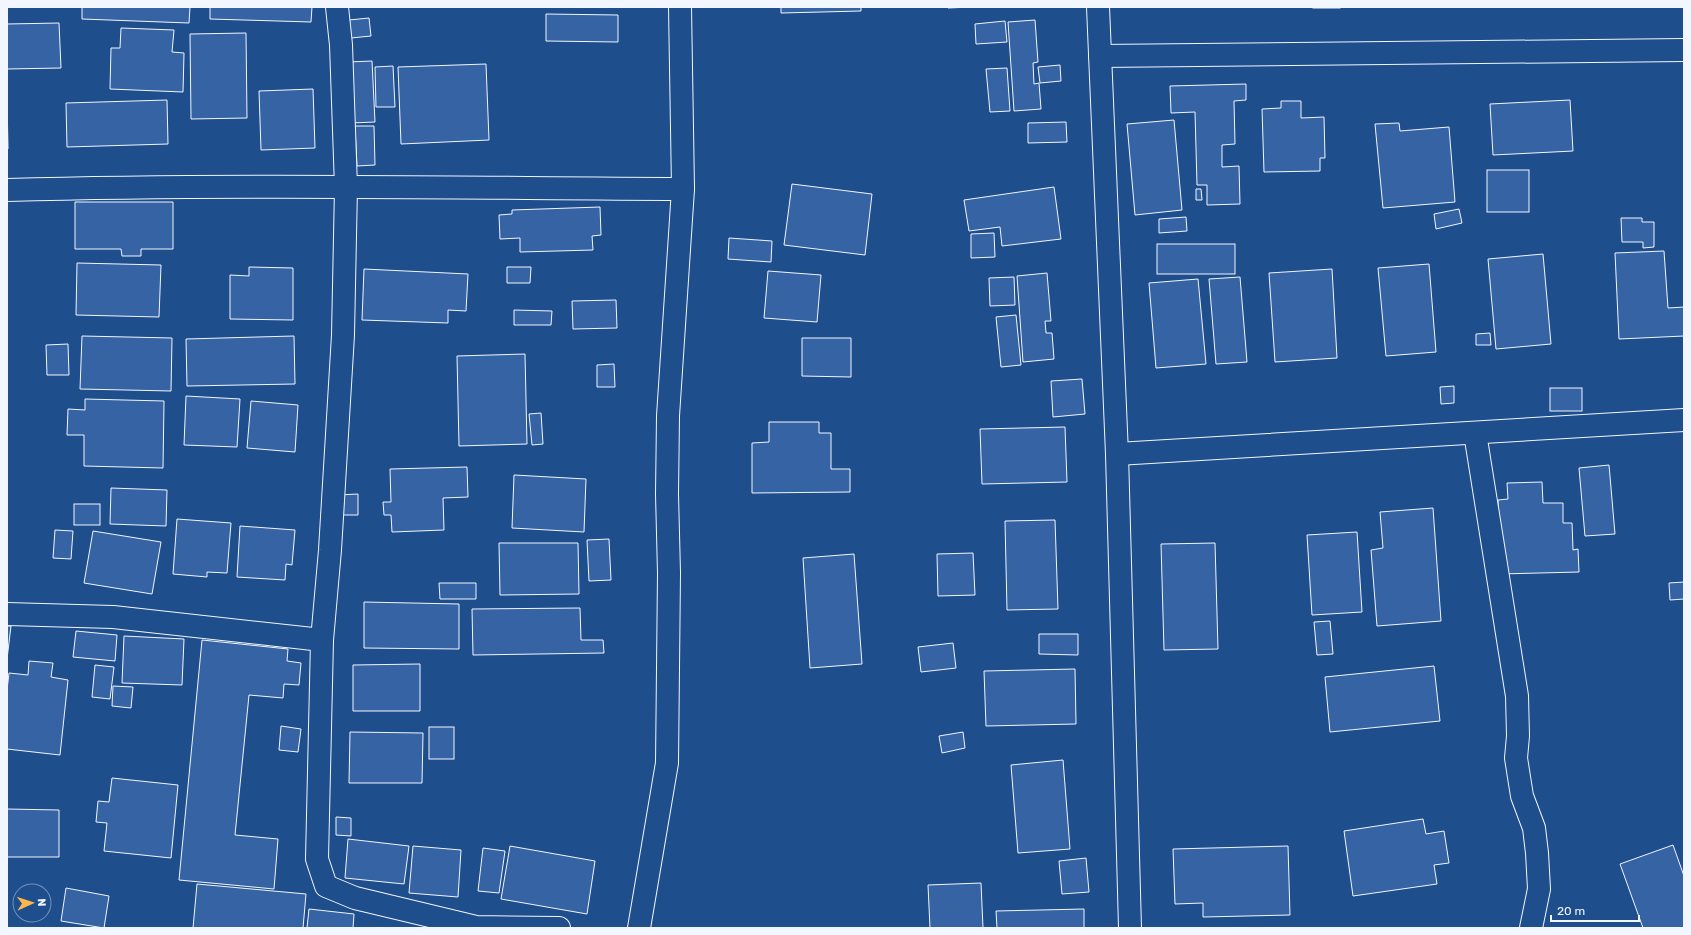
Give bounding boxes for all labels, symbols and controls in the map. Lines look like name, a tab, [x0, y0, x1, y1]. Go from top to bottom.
north arrow	[12, 883, 52, 923]
scale bar	[1551, 897, 1639, 923]
text: N	[35, 898, 48, 907]
text: 20 m	[1557, 904, 1585, 918]

